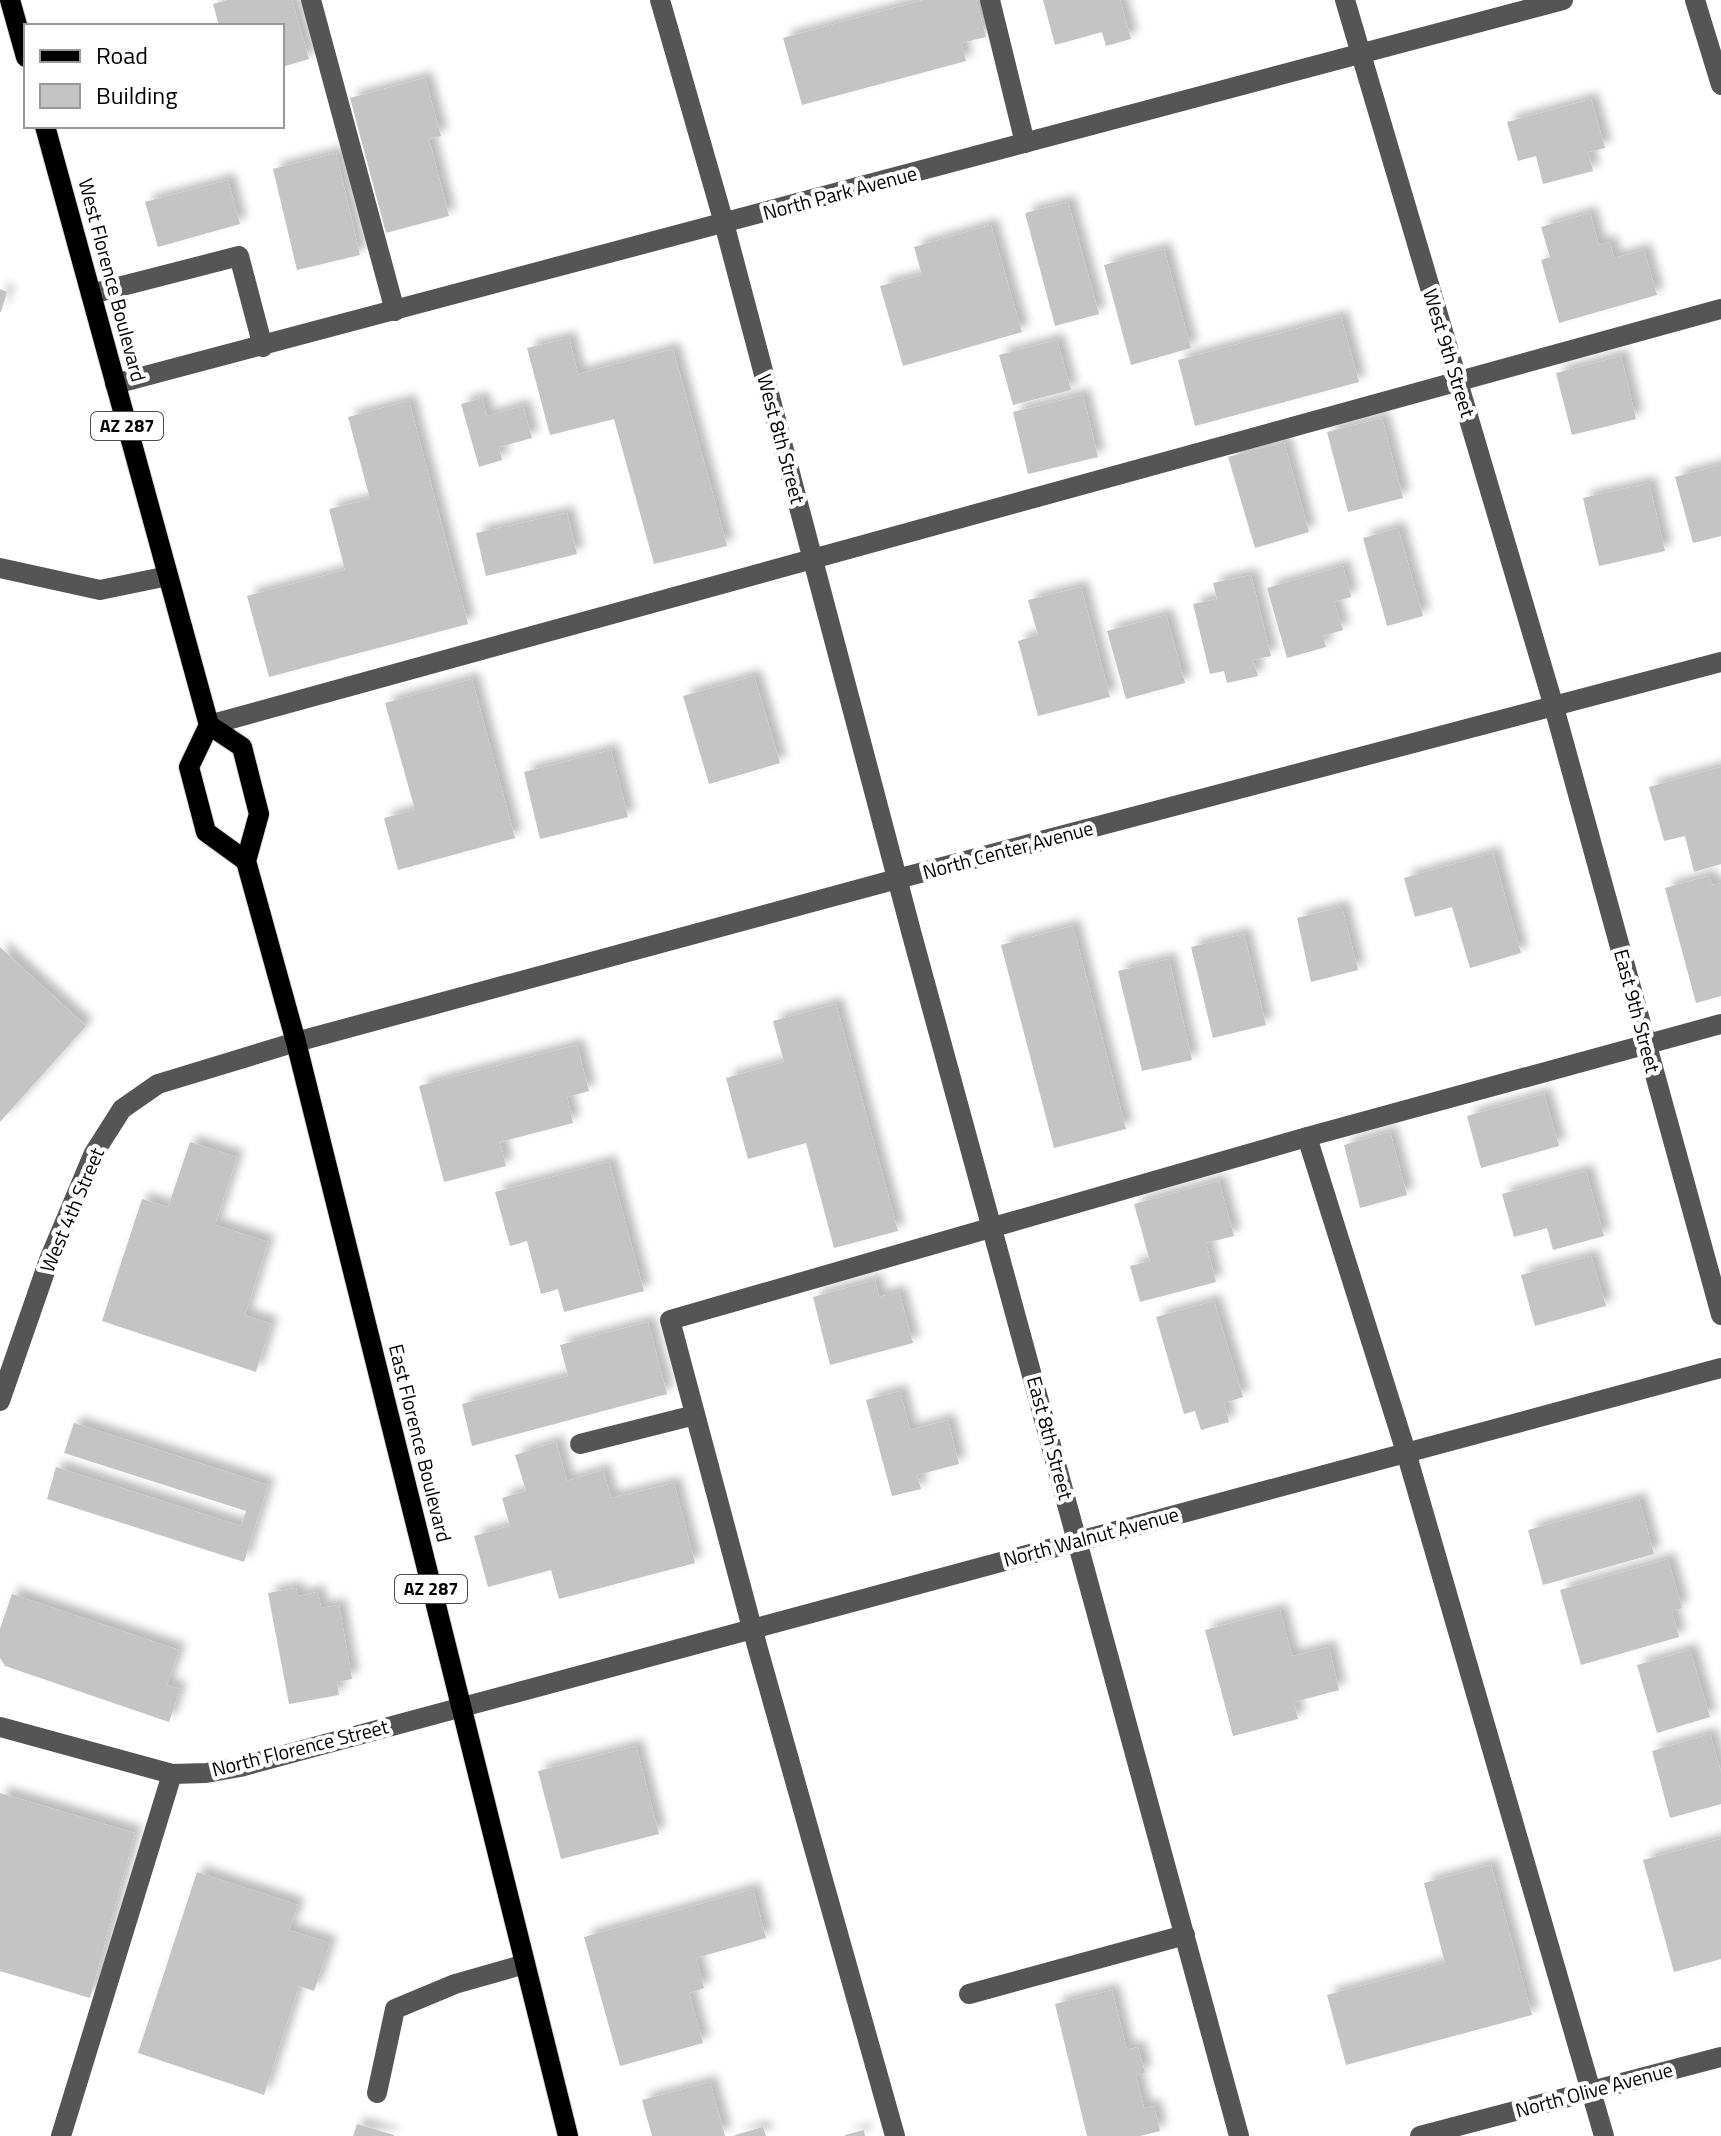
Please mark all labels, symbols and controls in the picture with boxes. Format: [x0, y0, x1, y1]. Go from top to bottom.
legend [24, 24, 284, 128]
text: Road [96, 37, 148, 73]
text: Building [96, 77, 178, 113]
street label: North Park Avenue [759, 157, 920, 228]
street label: West Florence Boulevard [70, 175, 155, 385]
street label: West 9th Street [1415, 285, 1484, 421]
street label: West 8th Street [749, 371, 814, 507]
road number: AZ 287 [91, 412, 163, 440]
street label: North Center Avenue [919, 812, 1097, 887]
street label: East 9th Street [1606, 946, 1669, 1076]
street label: West 4th Street [31, 1143, 112, 1277]
street label: East Florence Boulevard [381, 1341, 460, 1545]
street label: East 8th Street [1019, 1373, 1082, 1503]
street label: North Walnut Avenue [1000, 1498, 1182, 1575]
road number: AZ 287 [395, 1575, 467, 1603]
street label: North Florence Street [208, 1711, 391, 1784]
street label: North Olive Avenue [1512, 2054, 1676, 2125]

